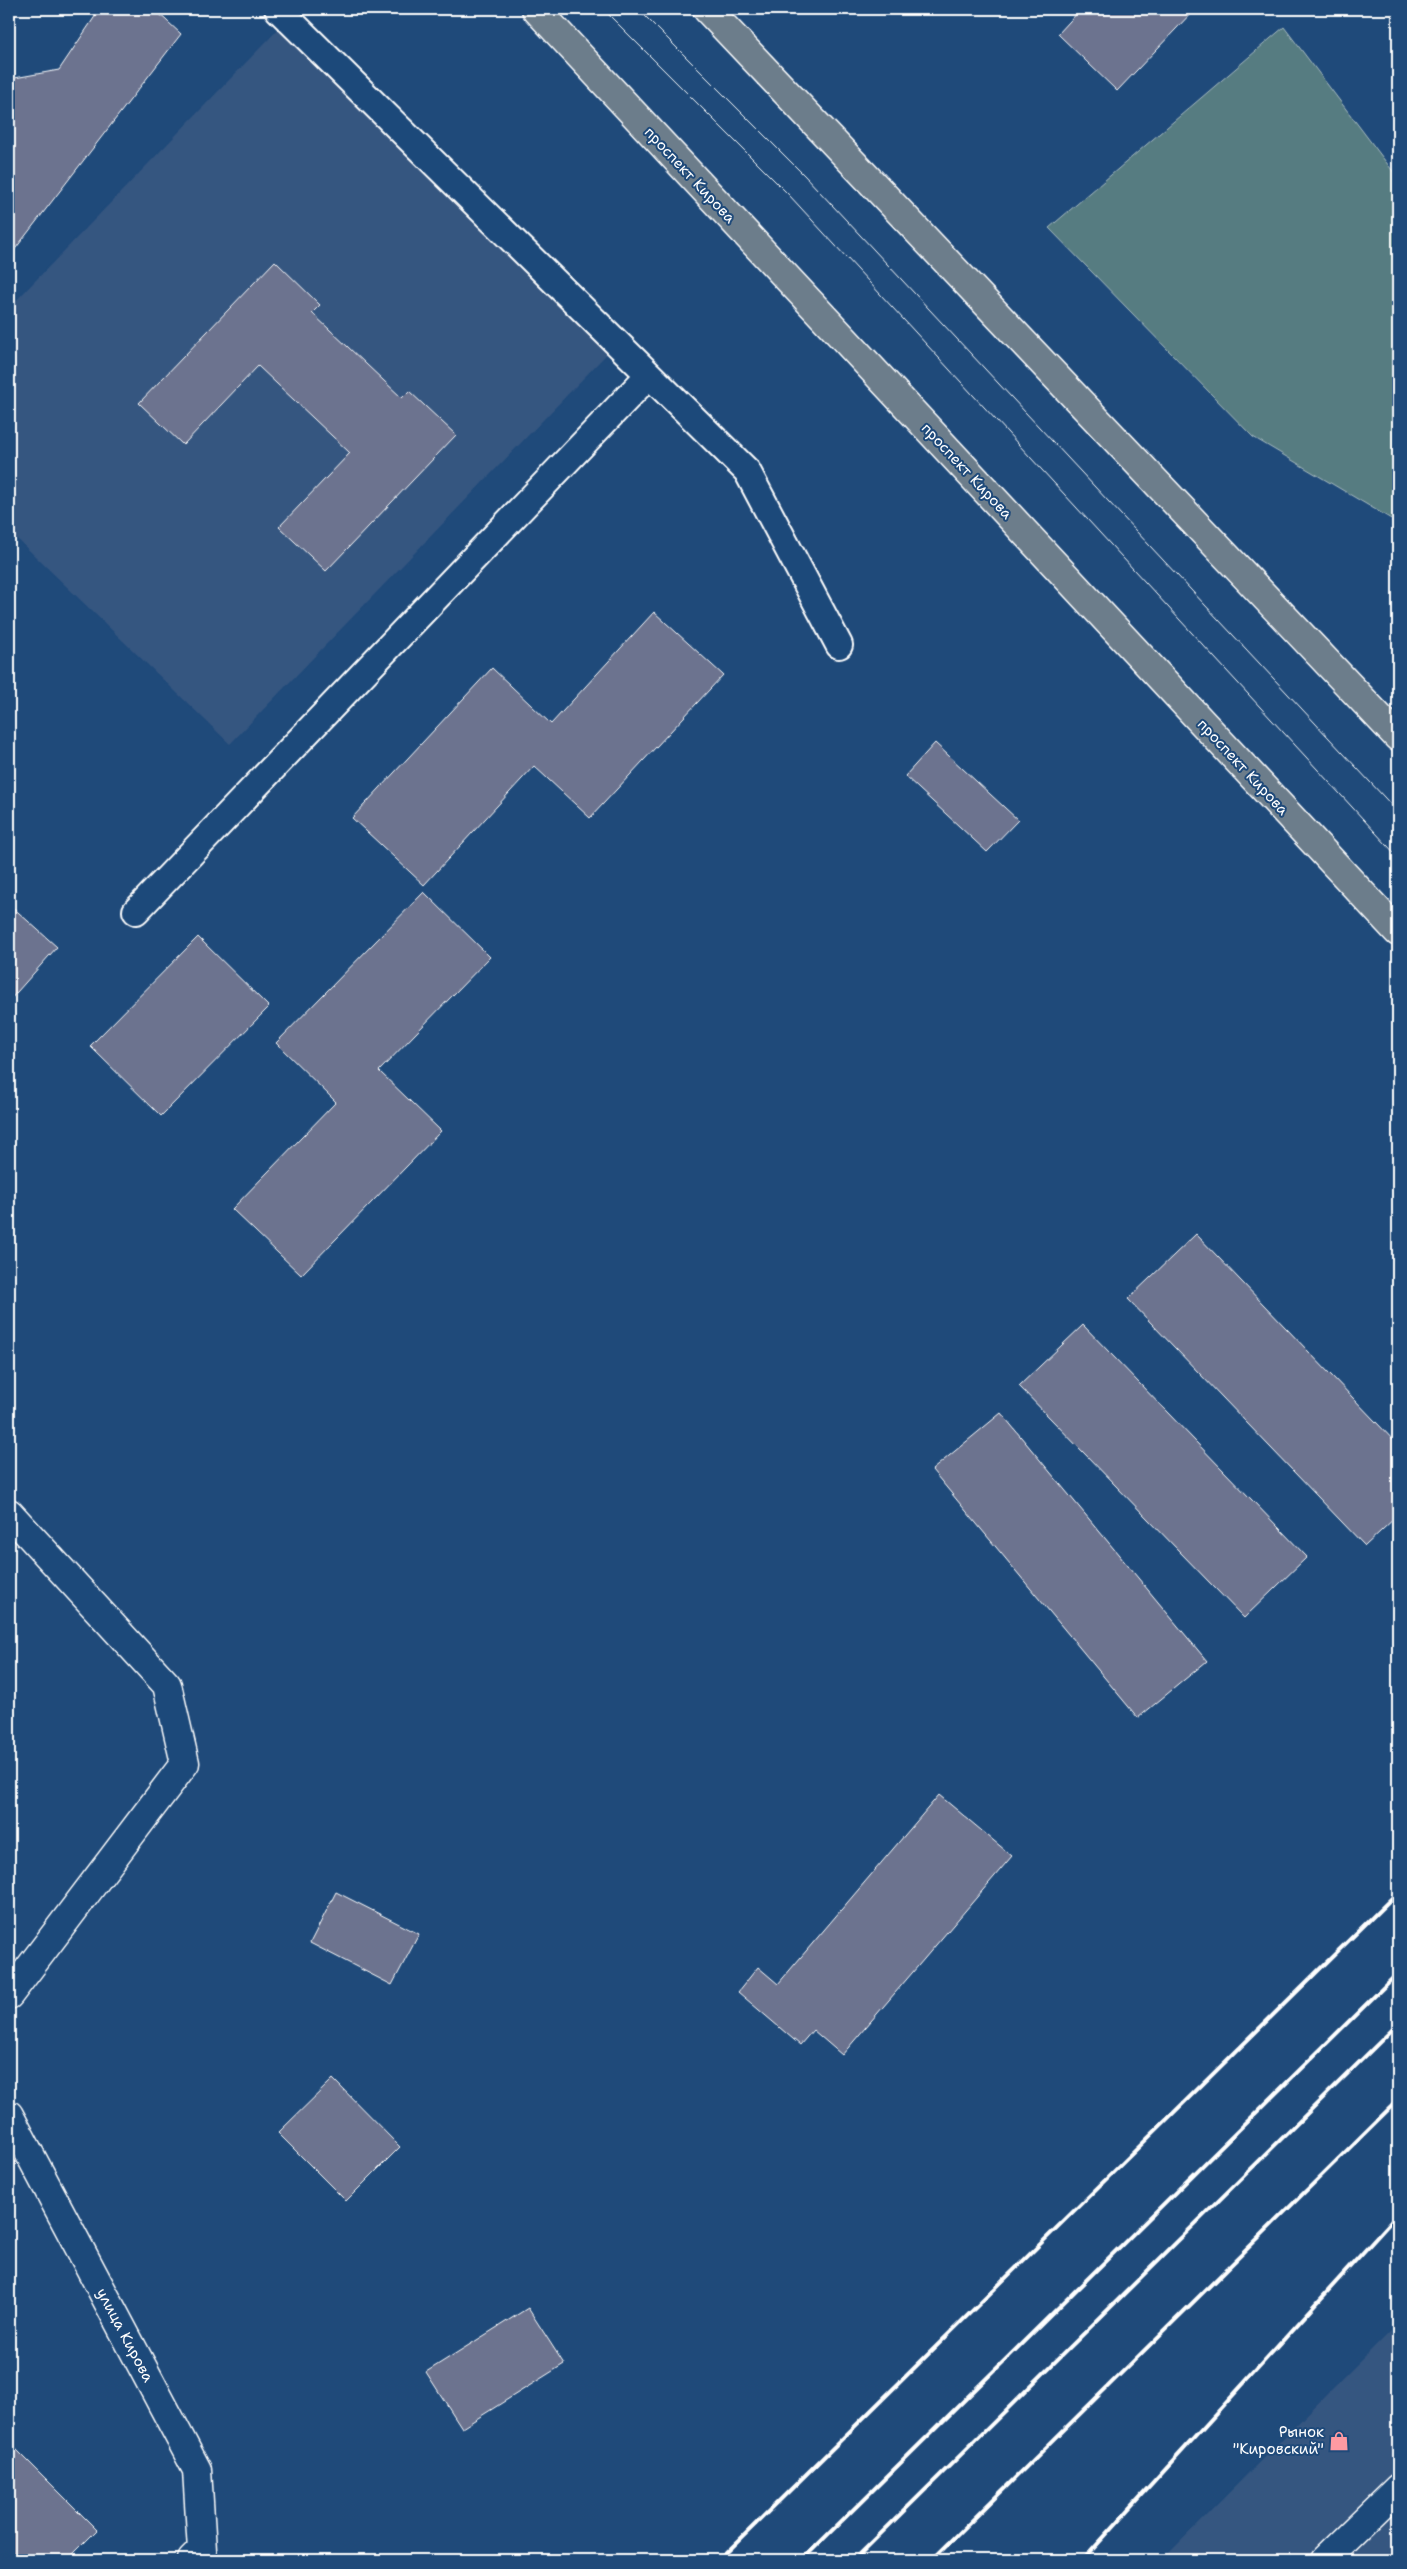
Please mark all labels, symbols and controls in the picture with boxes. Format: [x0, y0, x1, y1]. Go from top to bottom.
street label: проспект Кирова [640, 122, 740, 228]
street label: проспект Кирова [917, 418, 1017, 524]
street label: проспект Кирова [1193, 714, 1293, 820]
street label: улица Кирова [92, 2284, 159, 2386]
place label: Рынок "Кировский" [1233, 2422, 1324, 2459]
shop icon: Рынок "Кировский" [1328, 2430, 1350, 2452]

